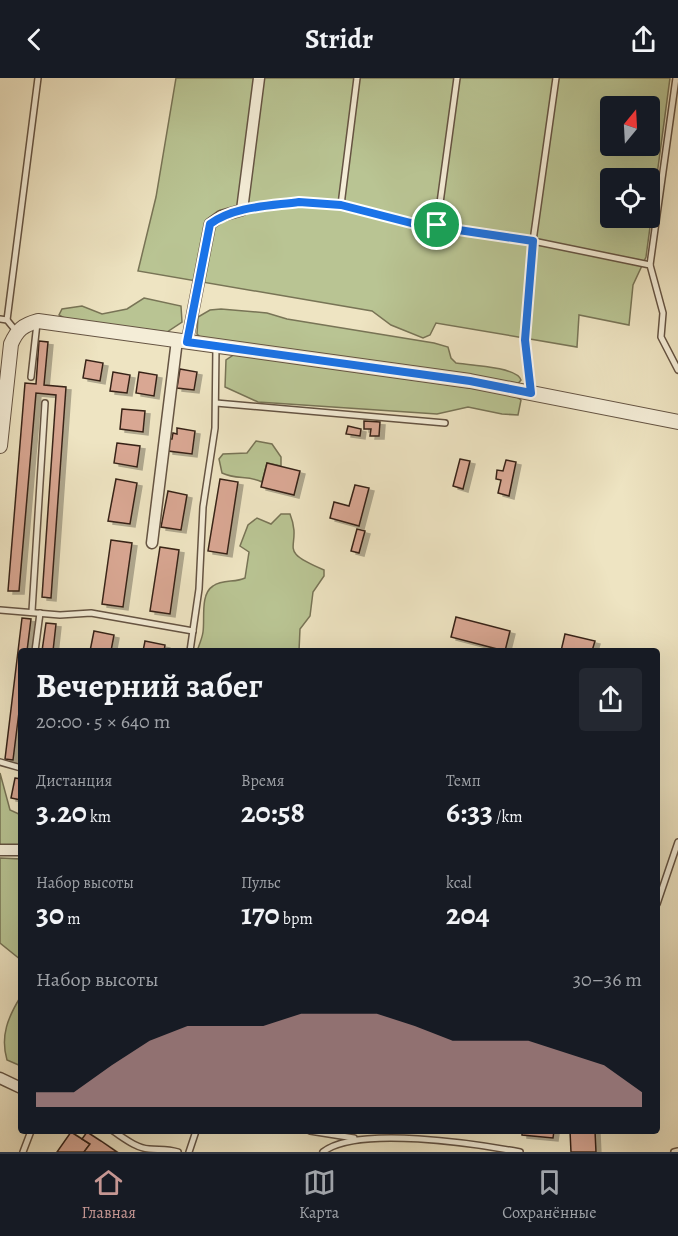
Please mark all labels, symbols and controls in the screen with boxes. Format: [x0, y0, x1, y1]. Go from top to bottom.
text: Stridr [305, 21, 373, 57]
icon: back [18, 23, 51, 56]
icon: share [627, 23, 660, 56]
north arrow [600, 96, 660, 156]
map controls [600, 96, 660, 228]
button: locate [600, 168, 660, 228]
pin [411, 199, 462, 250]
icon: arrive [420, 208, 453, 241]
text: Вечерний забег [36, 663, 263, 708]
button: share [579, 668, 642, 731]
text: 20:00 · 5 × 640 m [36, 708, 170, 735]
text: Дистанция [36, 770, 112, 792]
text: Время [241, 770, 285, 792]
text: Темп [446, 770, 481, 792]
text: 3.20 [36, 792, 87, 832]
text: 20:58 [241, 792, 305, 832]
text: 6:33 [446, 792, 493, 832]
text: km [87, 806, 111, 828]
text: /km [493, 806, 523, 828]
text: Набор высоты [36, 872, 134, 894]
text: Пульс [241, 872, 281, 894]
text: kcal [446, 872, 472, 894]
text: 30 [36, 894, 64, 934]
text: 170 [241, 894, 280, 934]
text: 204 [446, 894, 490, 934]
text: m [64, 908, 80, 930]
text: bpm [280, 908, 313, 930]
text: Набор высоты [36, 966, 159, 993]
text: 30–36 m [573, 966, 642, 993]
tab: Главная [81, 1166, 136, 1224]
tab: Карта [299, 1166, 339, 1224]
tab: Сохранённые [502, 1166, 597, 1224]

